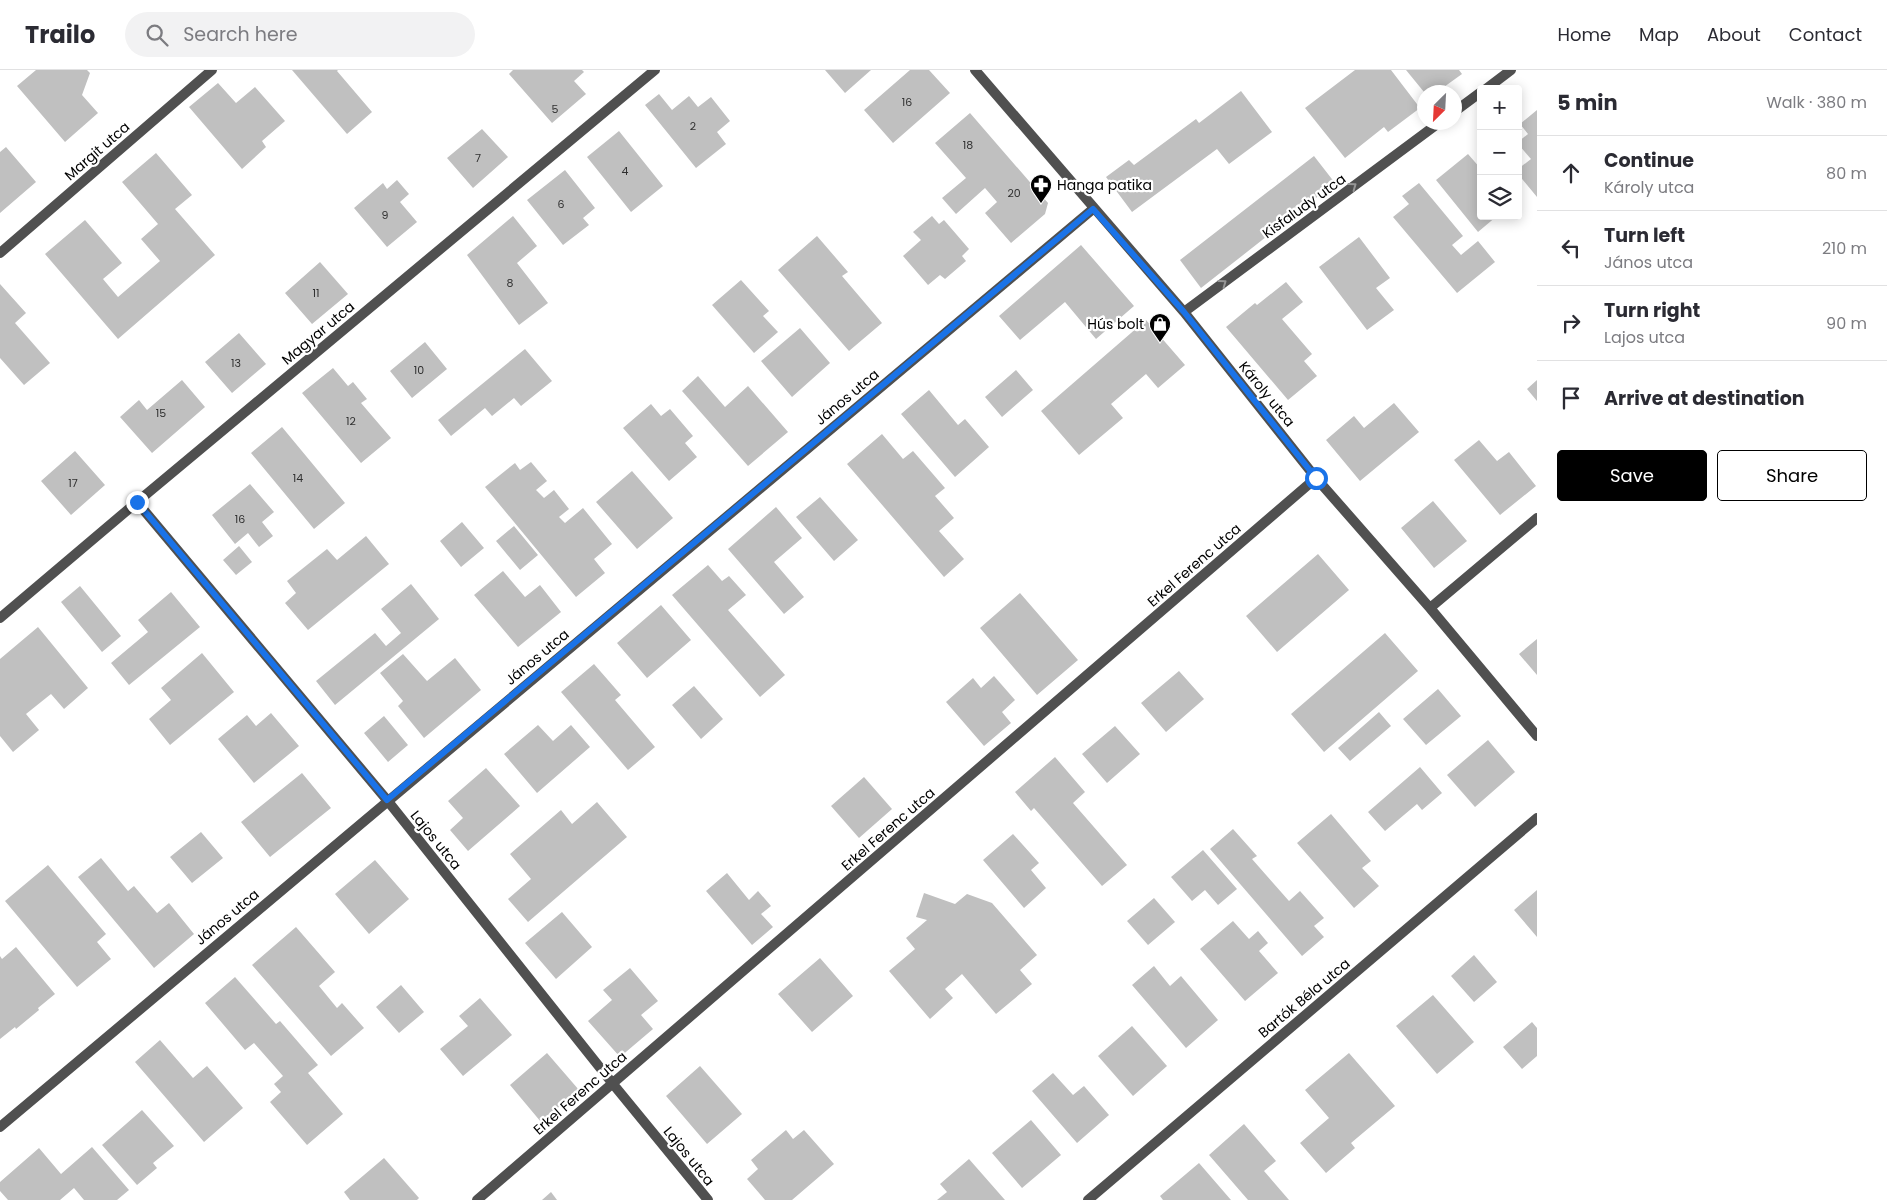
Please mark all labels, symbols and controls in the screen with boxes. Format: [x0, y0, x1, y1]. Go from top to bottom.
search box [125, 12, 475, 57]
text: Trailo [25, 18, 95, 51]
icon: search [143, 21, 171, 49]
text: Search here [183, 21, 298, 48]
text: Home [1557, 22, 1611, 47]
text: Map [1639, 22, 1679, 47]
text: About [1707, 22, 1761, 47]
text: Contact [1789, 22, 1862, 47]
north arrow [1417, 85, 1462, 130]
map controls [1477, 85, 1522, 220]
button: + [1477, 85, 1522, 130]
text: 5 min [1557, 88, 1618, 117]
text: Walk · 380 m [1766, 91, 1867, 114]
house number: 16 [902, 94, 912, 110]
house number: 5 [552, 101, 559, 117]
street label: Margit utca [60, 117, 134, 185]
house number: 2 [690, 118, 696, 134]
button: − [1477, 130, 1522, 175]
house number: 18 [963, 137, 973, 153]
text: Continue [1604, 147, 1694, 174]
house number: 7 [475, 150, 481, 166]
icon: ahead [1557, 159, 1585, 187]
text: 80 m [1826, 162, 1867, 185]
house number: 4 [622, 163, 629, 179]
street label: Kisfaludy utca [1258, 169, 1350, 243]
pharmacy icon: Hanga patika [1029, 173, 1053, 204]
place label: Hanga patika [1057, 175, 1152, 195]
button: layers [1477, 175, 1522, 220]
text: Károly utca [1604, 176, 1694, 199]
one-way arrow [1347, 184, 1356, 192]
house number: 20 [1007, 185, 1021, 201]
house number: 6 [558, 196, 565, 212]
house number: 9 [382, 207, 389, 223]
text: Turn left [1604, 222, 1685, 249]
icon: left [1557, 234, 1585, 262]
text: 210 m [1822, 237, 1867, 260]
text: János utca [1604, 251, 1693, 274]
house number: 8 [507, 275, 514, 291]
one-way arrow [1217, 280, 1227, 289]
house number: 11 [312, 285, 320, 301]
street label: Magyar utca [277, 297, 359, 369]
text: Turn right [1604, 297, 1700, 324]
icon: right [1557, 309, 1585, 337]
shop icon: Hús bolt [1148, 312, 1172, 343]
text: 90 m [1826, 312, 1867, 335]
place label: Hús bolt [1087, 314, 1144, 334]
text: Lajos utca [1604, 326, 1685, 349]
house number: 13 [231, 355, 241, 371]
street label: Károly utca [1234, 357, 1300, 431]
house number: 10 [414, 362, 424, 378]
street label: János utca [811, 364, 883, 430]
icon: arrive [1557, 384, 1585, 412]
text: Arrive at destination [1604, 385, 1805, 412]
house number: 15 [156, 405, 166, 421]
house number: 12 [346, 413, 356, 429]
button: Save [1557, 450, 1707, 501]
button: Share [1717, 450, 1867, 501]
route start [1305, 467, 1328, 490]
house number: 14 [293, 470, 303, 486]
house number: 17 [68, 475, 78, 491]
route end [126, 491, 149, 514]
house number: 16 [235, 511, 245, 527]
street label: Erkel Ferenc utca [1143, 519, 1245, 611]
street label: János utca [501, 624, 573, 690]
street label: Erkel Ferenc utca [837, 783, 939, 875]
street label: Lajos utca [406, 806, 466, 874]
street label: János utca [191, 884, 263, 950]
street label: Bartók Béla utca [1254, 954, 1354, 1042]
street label: Erkel Ferenc utca [529, 1047, 631, 1139]
street label: Lajos utca [659, 1122, 719, 1190]

